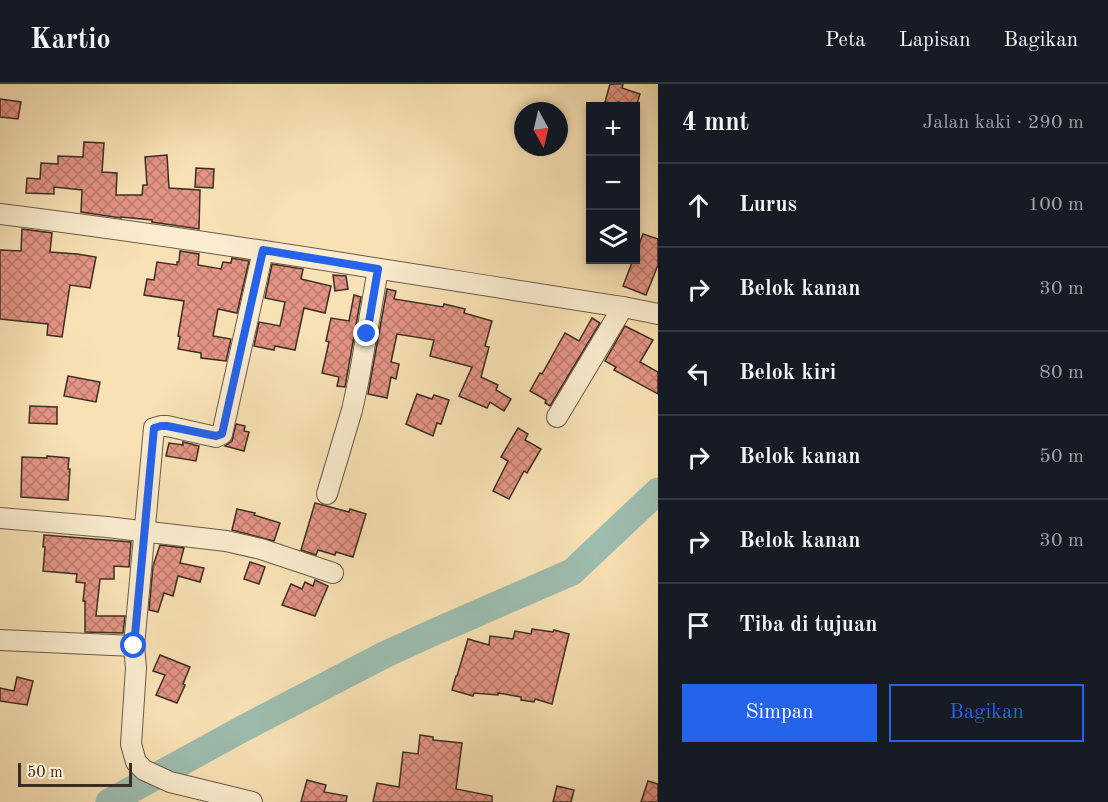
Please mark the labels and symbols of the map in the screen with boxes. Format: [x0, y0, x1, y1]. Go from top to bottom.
north arrow [514, 102, 568, 156]
route end [353, 320, 379, 346]
route start [120, 632, 146, 658]
scale bar [18, 760, 132, 788]

